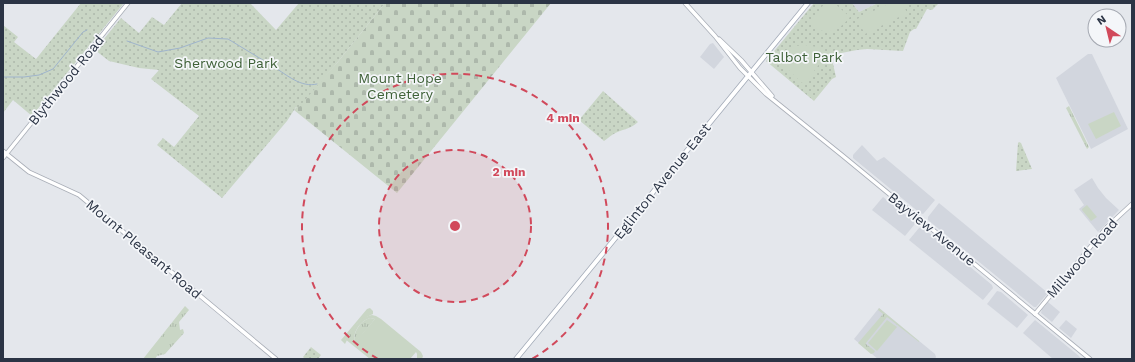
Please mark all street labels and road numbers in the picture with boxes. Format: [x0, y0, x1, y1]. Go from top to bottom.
street label: Blythwood Road [25, 32, 107, 128]
street label: Eglinton Avenue East [610, 120, 714, 242]
street label: Bayview Avenue [885, 189, 979, 269]
street label: Mount Pleasant Road [83, 196, 205, 302]
street label: Millwood Road [1043, 215, 1121, 301]

